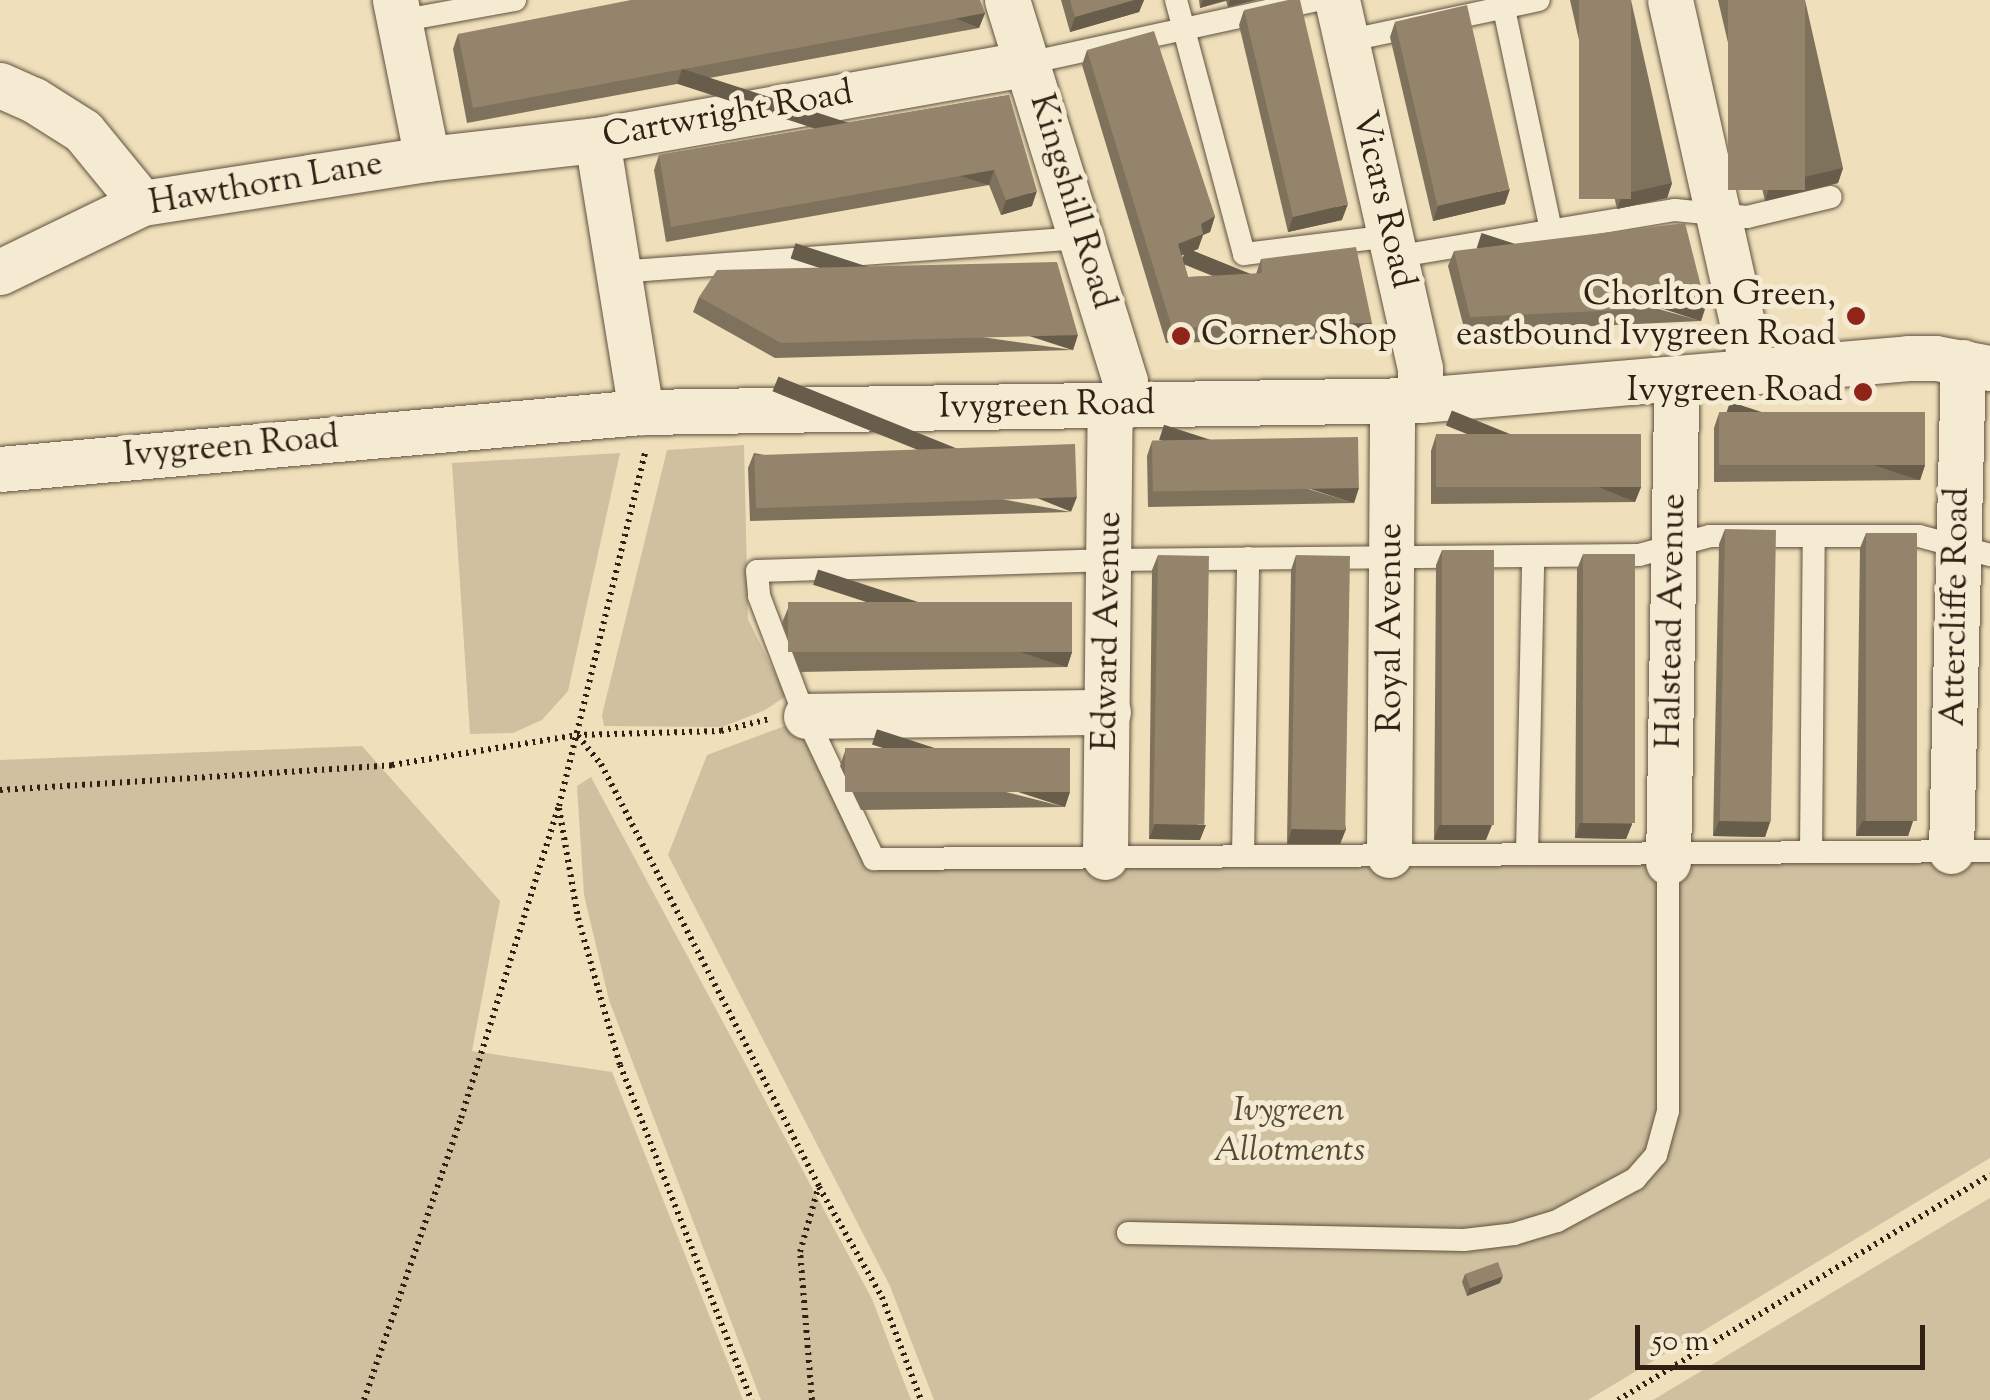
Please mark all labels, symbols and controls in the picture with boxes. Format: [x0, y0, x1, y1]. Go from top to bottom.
street label: Cartwright Road [600, 73, 856, 159]
street label: Kingshill Road [1018, 89, 1124, 315]
street label: Vicars Road [1341, 107, 1423, 293]
street label: Hawthorn Lane [146, 144, 386, 226]
place label: Chorlton Green, eastbound Ivygreen Road [1456, 275, 1836, 357]
marker: Chorlton Green, eastbound Ivygreen Road [1845, 305, 1867, 327]
place label: Corner Shop [1201, 315, 1397, 357]
marker: Corner Shop [1170, 325, 1192, 347]
place label: Ivygreen Road [1627, 371, 1843, 413]
marker: Ivygreen Road [1852, 381, 1874, 403]
street label: Ivygreen Road [939, 384, 1155, 430]
street label: Ivygreen Road [121, 418, 341, 478]
street label: Attercliffe Road [1934, 487, 1980, 727]
street label: Halstead Avenue [1650, 493, 1696, 749]
street label: Edward Avenue [1086, 511, 1132, 751]
street label: Royal Avenue [1371, 523, 1413, 733]
park label: Ivygreen Allotments [1213, 1091, 1365, 1173]
scale bar [1640, 1305, 1930, 1367]
text: 50 m [1652, 1321, 1709, 1364]

